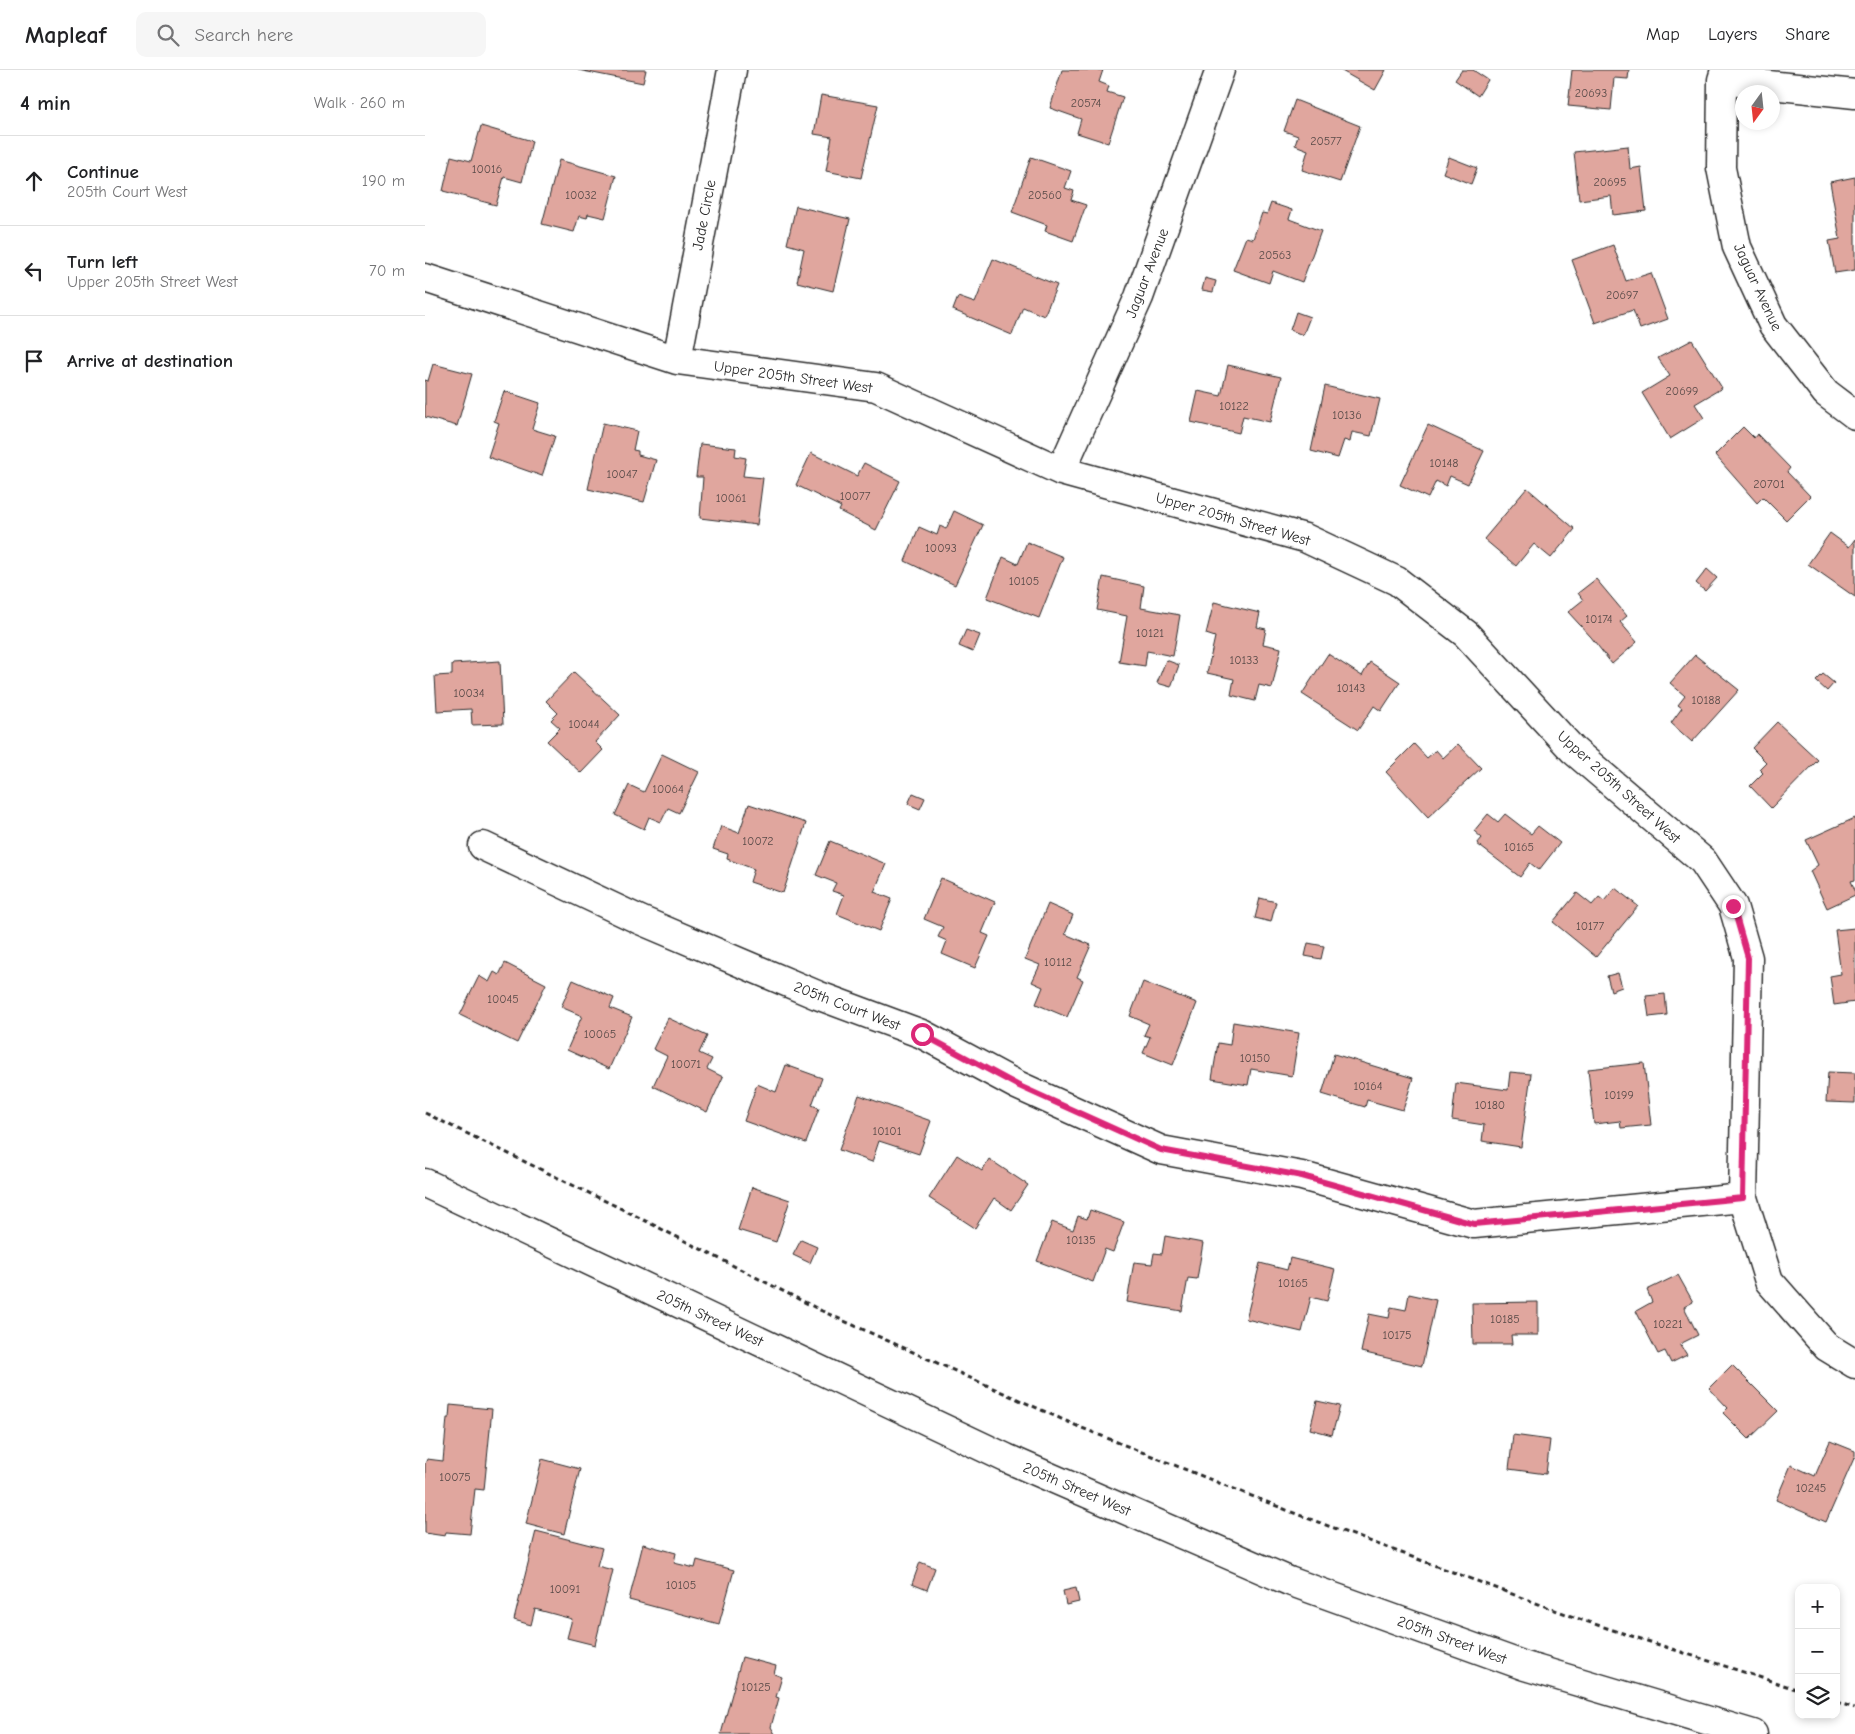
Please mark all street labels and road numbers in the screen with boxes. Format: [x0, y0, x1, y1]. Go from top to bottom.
street label: Jade Circle [688, 178, 720, 252]
street label: Jaguar Avenue [1122, 225, 1173, 320]
street label: Jaguar Avenue [1730, 240, 1786, 334]
street label: Upper 205th Street West [713, 357, 874, 397]
street label: Upper 205th Street West [1154, 488, 1313, 550]
street label: Upper 205th Street West [1554, 727, 1685, 848]
street label: 205th Court West [791, 977, 903, 1035]
street label: 205th Street West [654, 1286, 767, 1351]
street label: 205th Street West [1021, 1458, 1134, 1520]
street label: 205th Street West [1395, 1612, 1510, 1668]

